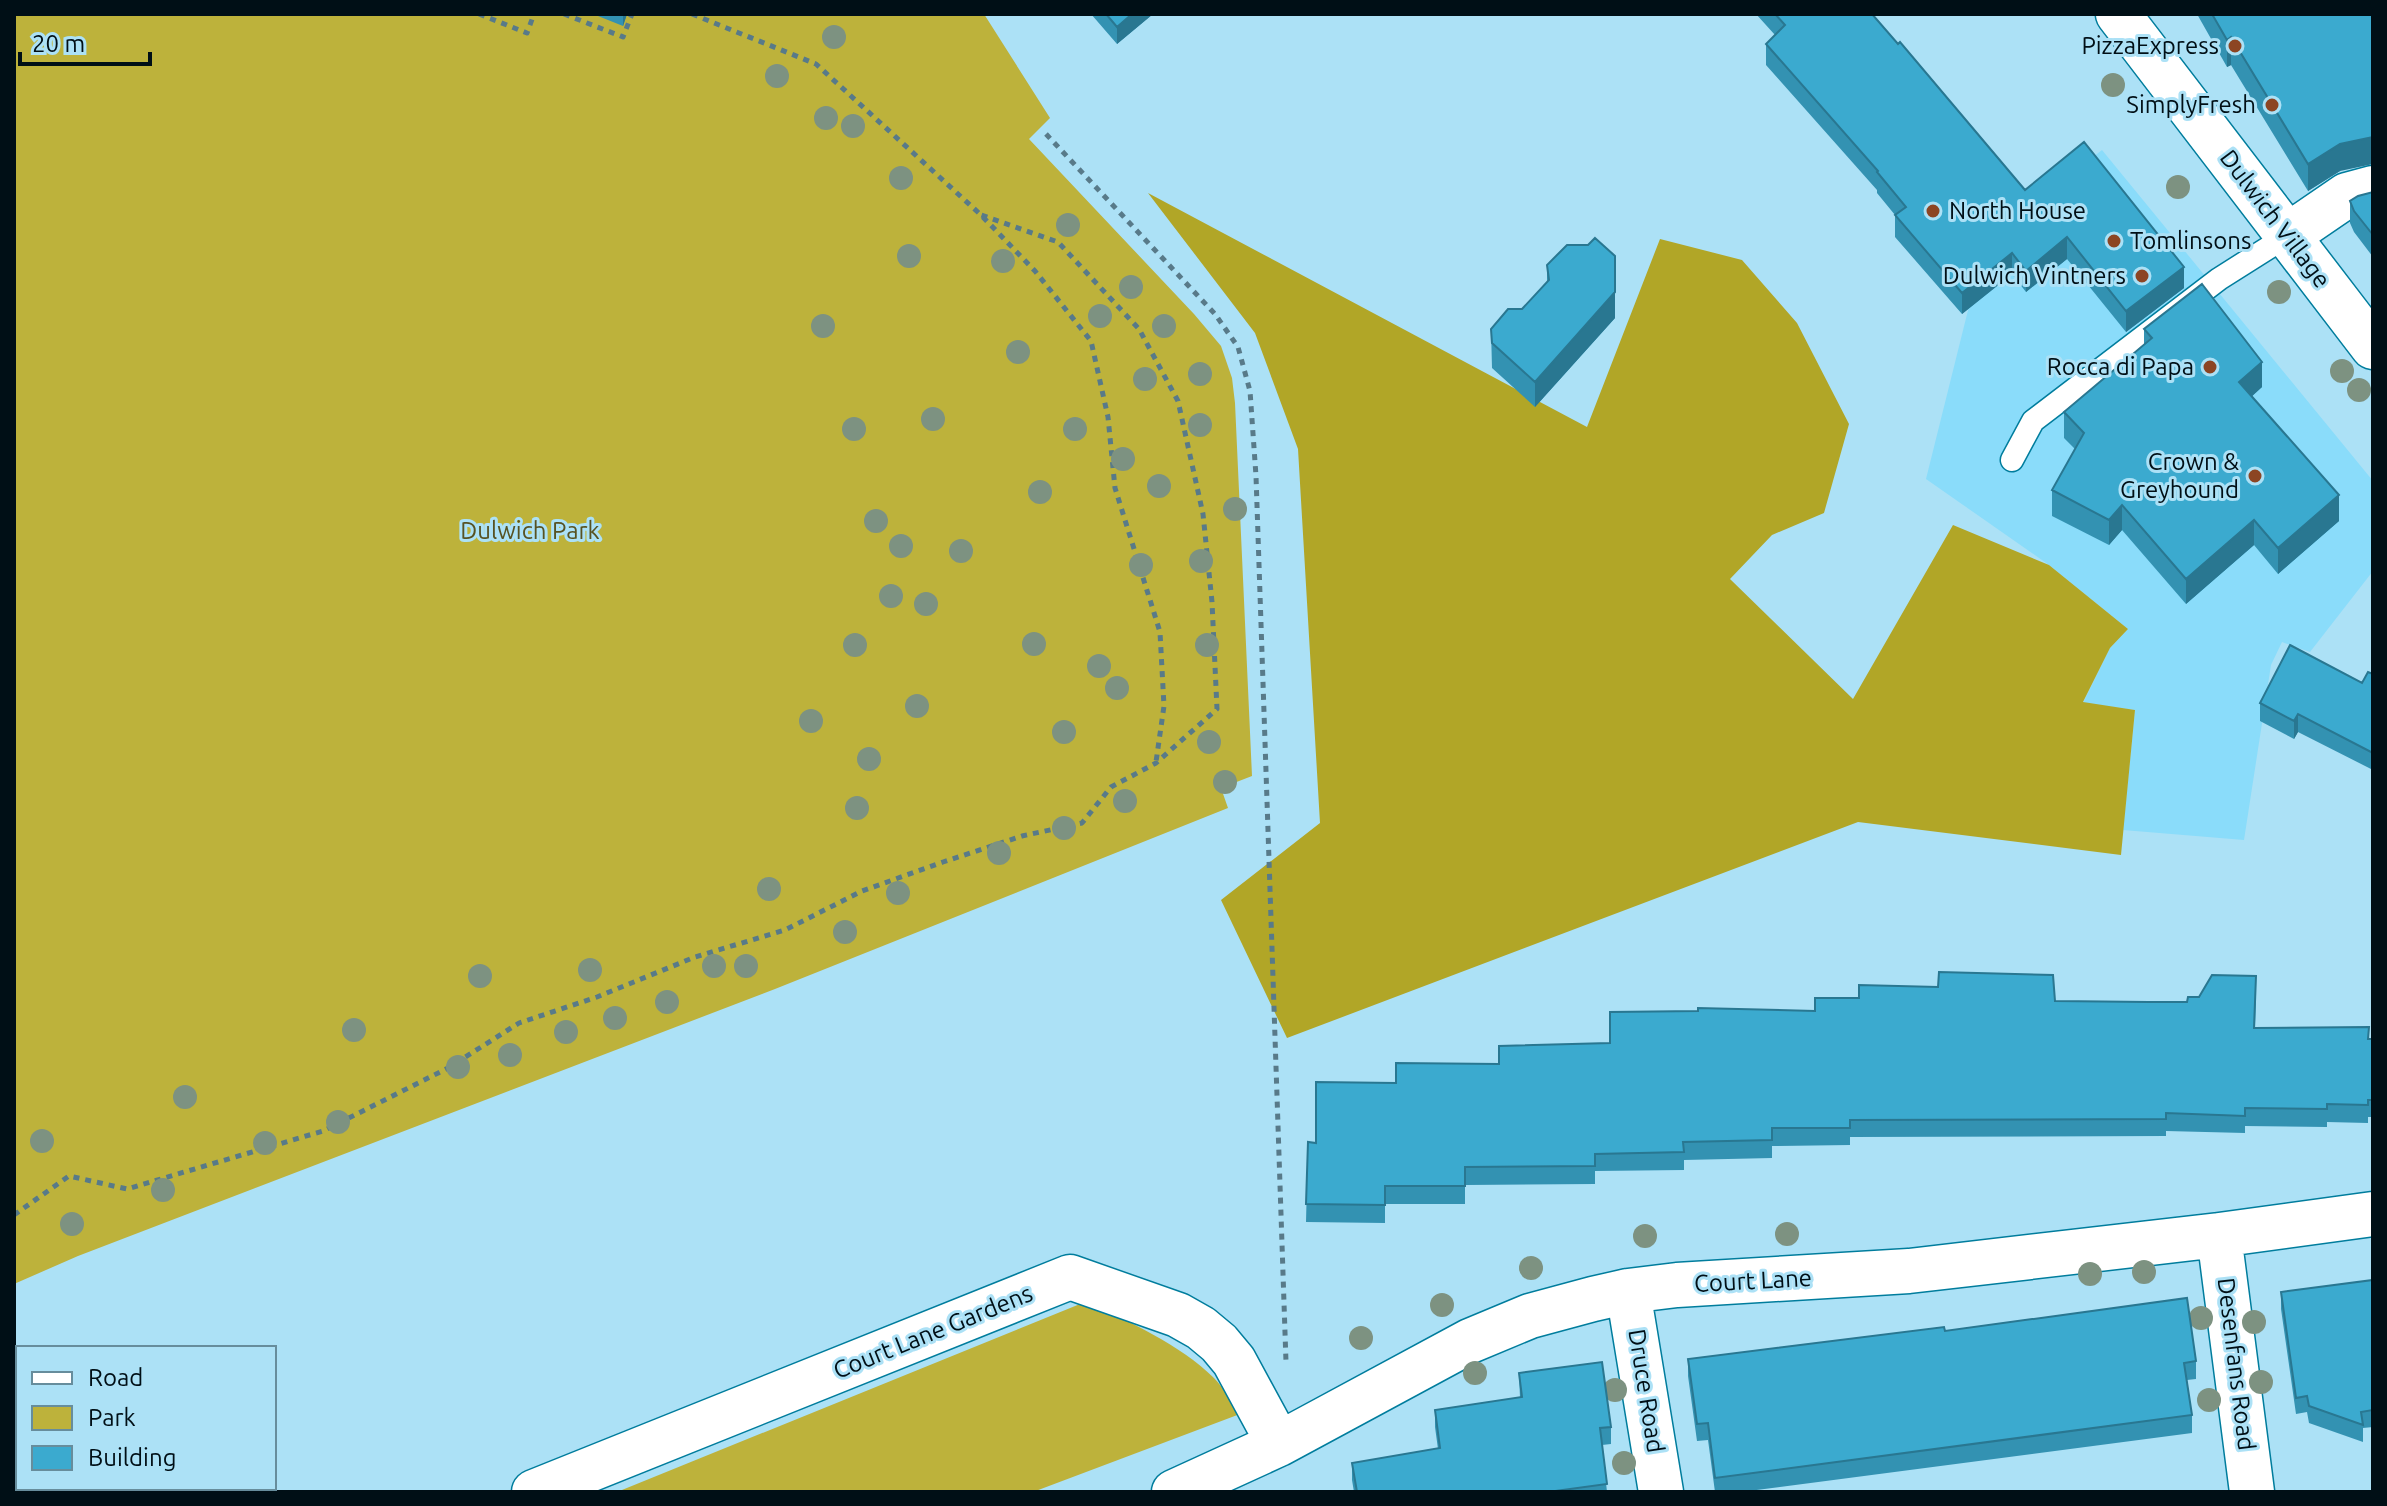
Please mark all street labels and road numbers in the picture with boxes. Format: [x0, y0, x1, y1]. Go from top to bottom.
street label: Dulwich Village [2215, 144, 2336, 293]
street label: Court Lane [1693, 1264, 1813, 1297]
street label: Desenfans Road [2212, 1276, 2260, 1452]
street label: Court Lane Gardens [829, 1279, 1036, 1384]
street label: Druce Road [1623, 1327, 1670, 1455]

